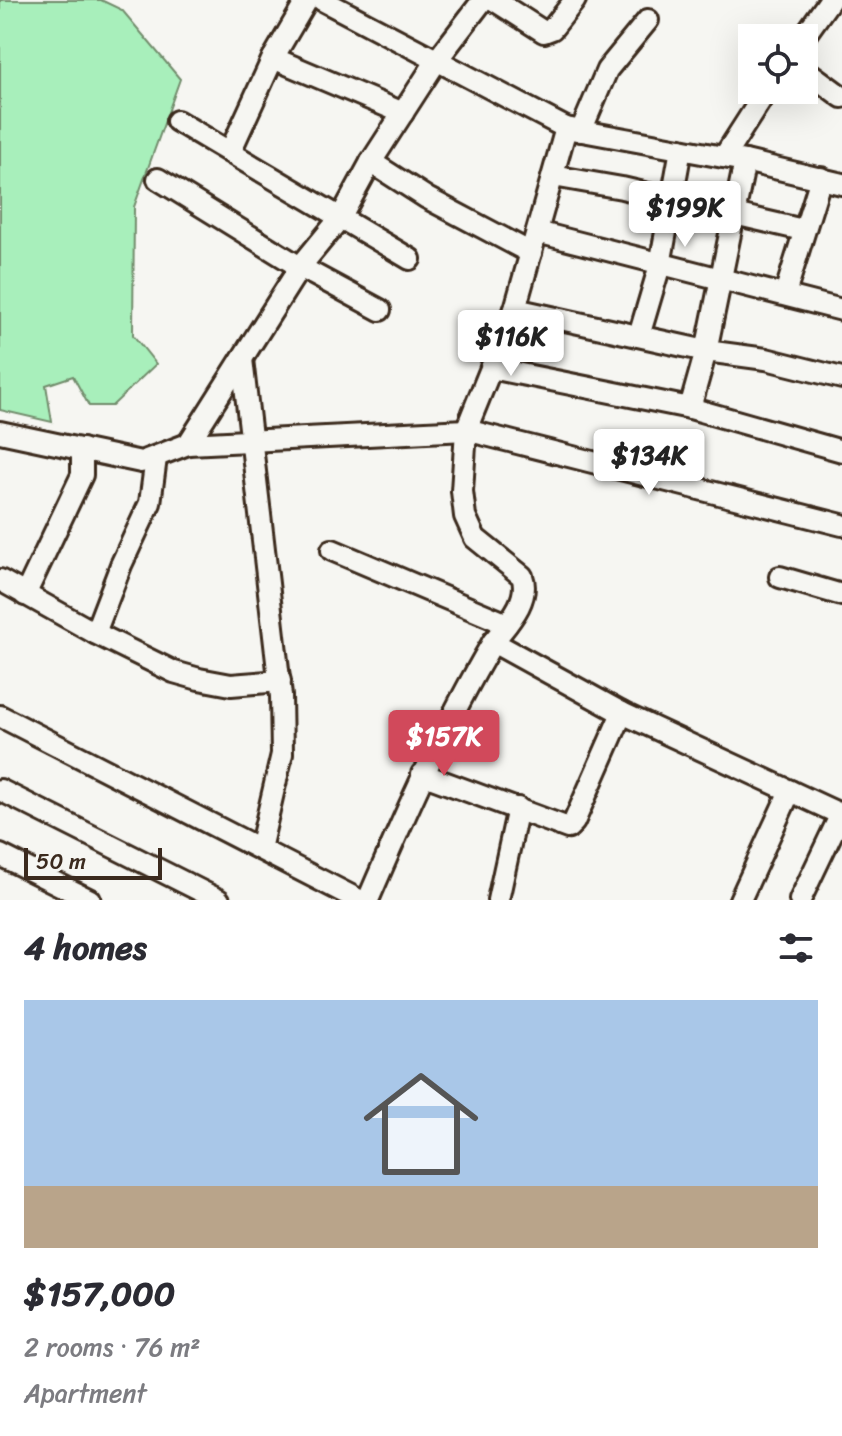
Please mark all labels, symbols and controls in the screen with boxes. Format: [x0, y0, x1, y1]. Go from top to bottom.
map controls [738, 24, 818, 104]
button: locate [738, 24, 818, 104]
pin: $199K [629, 181, 741, 249]
text: $199K [647, 184, 723, 230]
pin: $116K [455, 310, 567, 378]
text: $116K [476, 313, 546, 359]
pin: $134K [593, 429, 705, 497]
text: $134K [612, 432, 686, 478]
pin: $157K [388, 710, 500, 778]
text: $157K [406, 713, 482, 759]
text: 50 m [36, 842, 86, 881]
scale bar [24, 844, 162, 880]
text: 4 homes [24, 918, 147, 978]
icon: filters [774, 926, 818, 970]
icon: home [349, 1052, 493, 1196]
text: $157,000 [24, 1264, 175, 1324]
text: 2 rooms · 76 m² [24, 1324, 201, 1370]
text: Apartment [24, 1370, 147, 1416]

